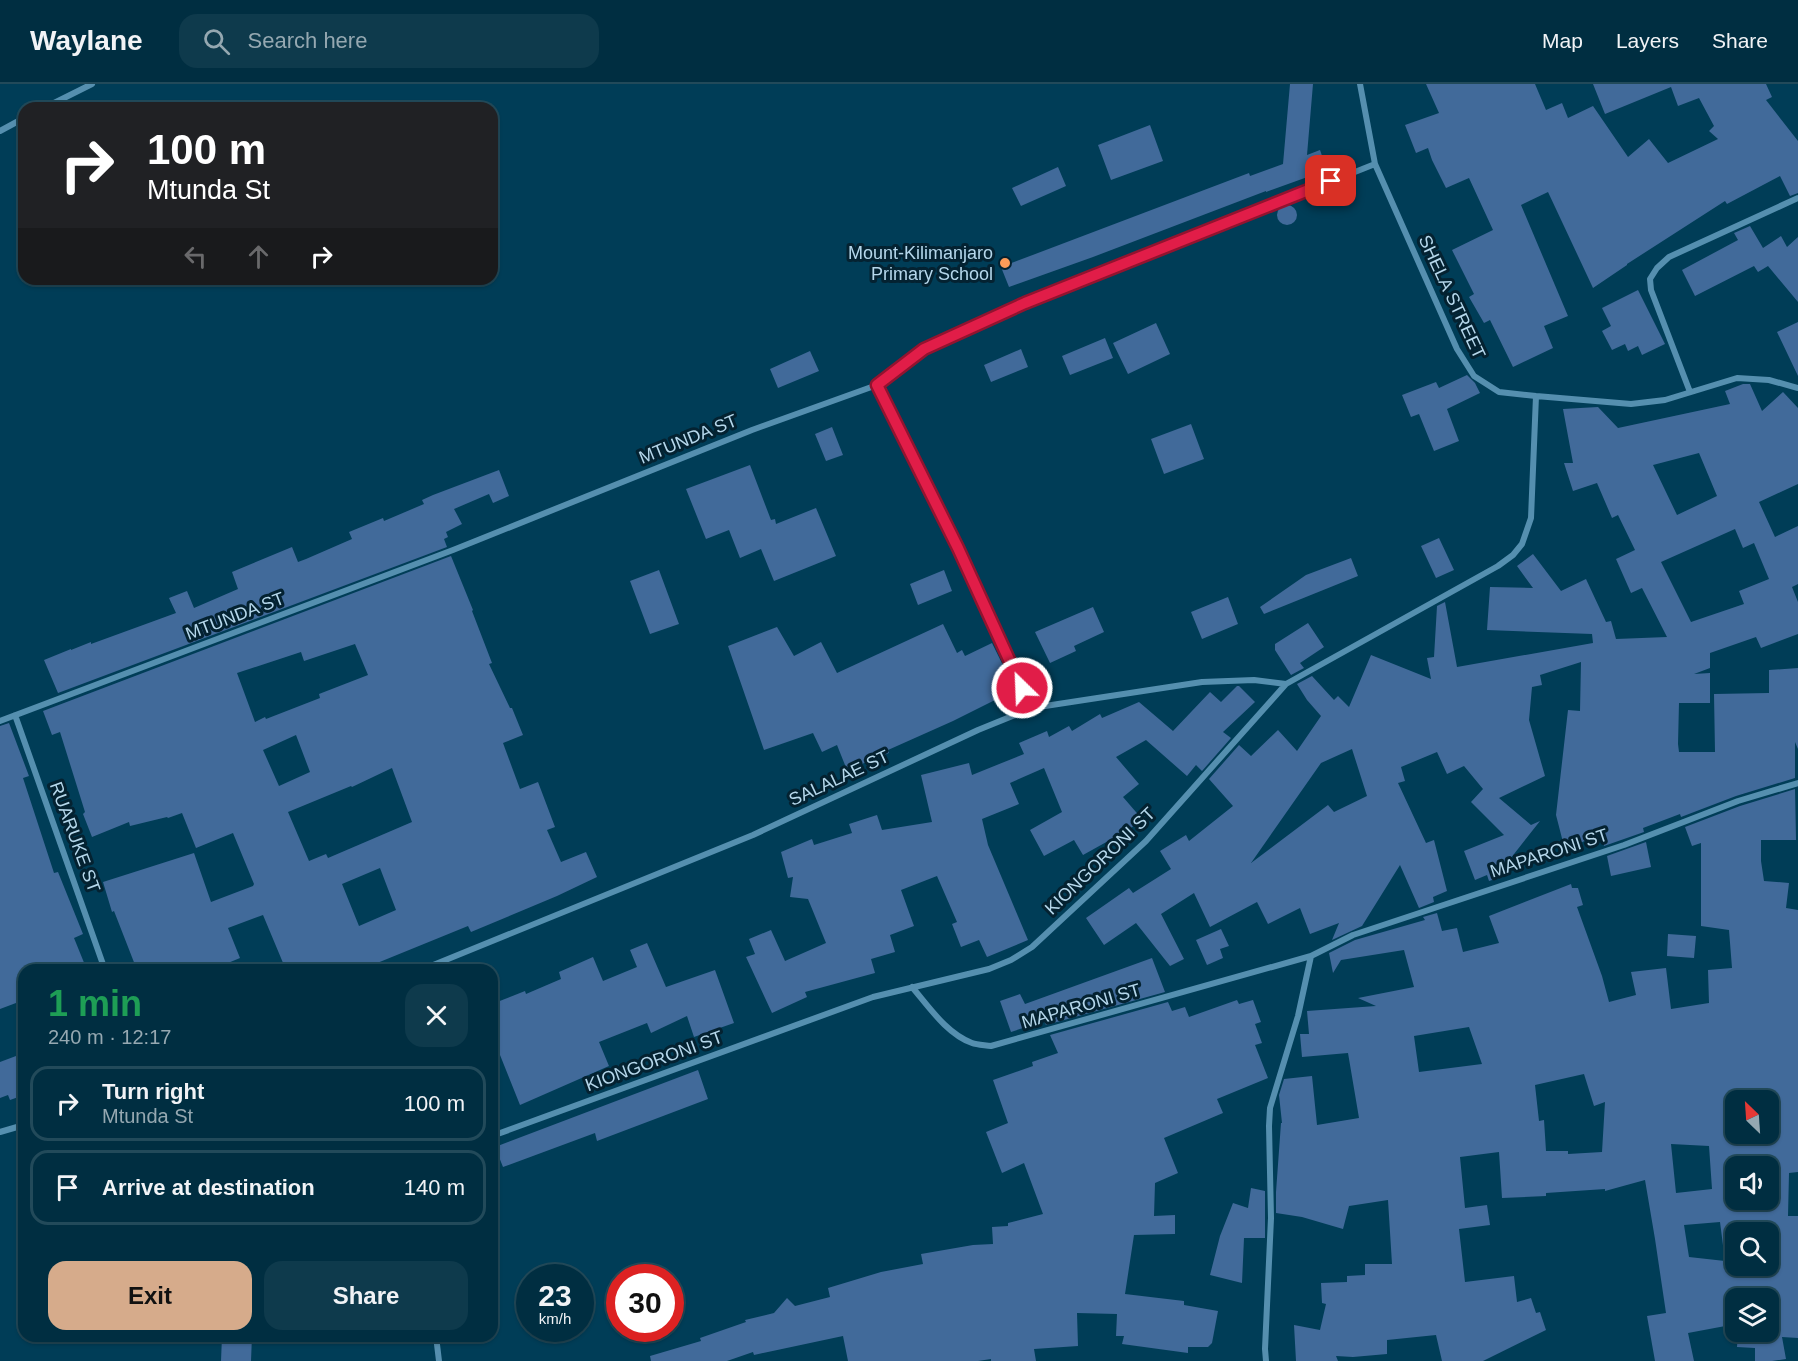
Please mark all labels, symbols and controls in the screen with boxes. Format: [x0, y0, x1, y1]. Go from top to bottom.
search box [179, 14, 599, 68]
text: Waylane [30, 25, 143, 56]
icon: search [200, 25, 233, 58]
text: Search here [248, 28, 367, 53]
text: Map [1542, 29, 1583, 52]
text: Layers [1616, 29, 1679, 52]
text: Share [1712, 29, 1768, 52]
icon: right [48, 126, 126, 204]
text: 100 m [147, 126, 266, 173]
pin [1305, 155, 1356, 206]
icon: arrive [1314, 164, 1347, 197]
text: Mtunda St [147, 175, 270, 205]
street label: SHELA STREET [1415, 232, 1489, 362]
icon: left [179, 240, 212, 273]
icon: ahead [242, 240, 275, 273]
icon: right [305, 240, 338, 273]
place label: Mount-Kilimanjaro Primary School [848, 243, 993, 284]
marker: Mount-Kilimanjaro Primary School [998, 256, 1012, 270]
street label: MTUNDA ST [636, 410, 740, 468]
street label: MTUNDA ST [183, 588, 287, 644]
position arrow [990, 656, 1054, 720]
street label: SALALAE ST [786, 746, 892, 810]
street label: RUARUKE ST [46, 779, 104, 895]
street label: KIONGORONI ST [1041, 803, 1159, 919]
street label: MAPARONI ST [1488, 825, 1610, 881]
street label: MAPARONI ST [1019, 979, 1143, 1033]
text: 1 min [48, 983, 142, 1024]
button: close [405, 984, 468, 1047]
text: 240 m · 12:17 [48, 1026, 171, 1048]
street label: KIONGORONI ST [582, 1027, 726, 1095]
text: Turn right [102, 1079, 204, 1104]
icon: right [51, 1087, 84, 1120]
north arrow [1725, 1090, 1779, 1144]
map controls [1725, 1090, 1779, 1342]
text: 100 m [404, 1091, 465, 1116]
text: Mtunda St [102, 1105, 193, 1127]
button: sound [1725, 1156, 1779, 1210]
icon: arrive [51, 1171, 84, 1204]
text: Arrive at destination [102, 1175, 315, 1200]
text: 140 m [404, 1175, 465, 1200]
button: search [1725, 1222, 1779, 1276]
button: Exit [48, 1261, 252, 1330]
button: Share [264, 1261, 468, 1330]
speed limit sign: 30 [606, 1264, 684, 1342]
text: 23 [538, 1279, 572, 1312]
button: layers [1725, 1288, 1779, 1342]
text: km/h [539, 1310, 571, 1327]

